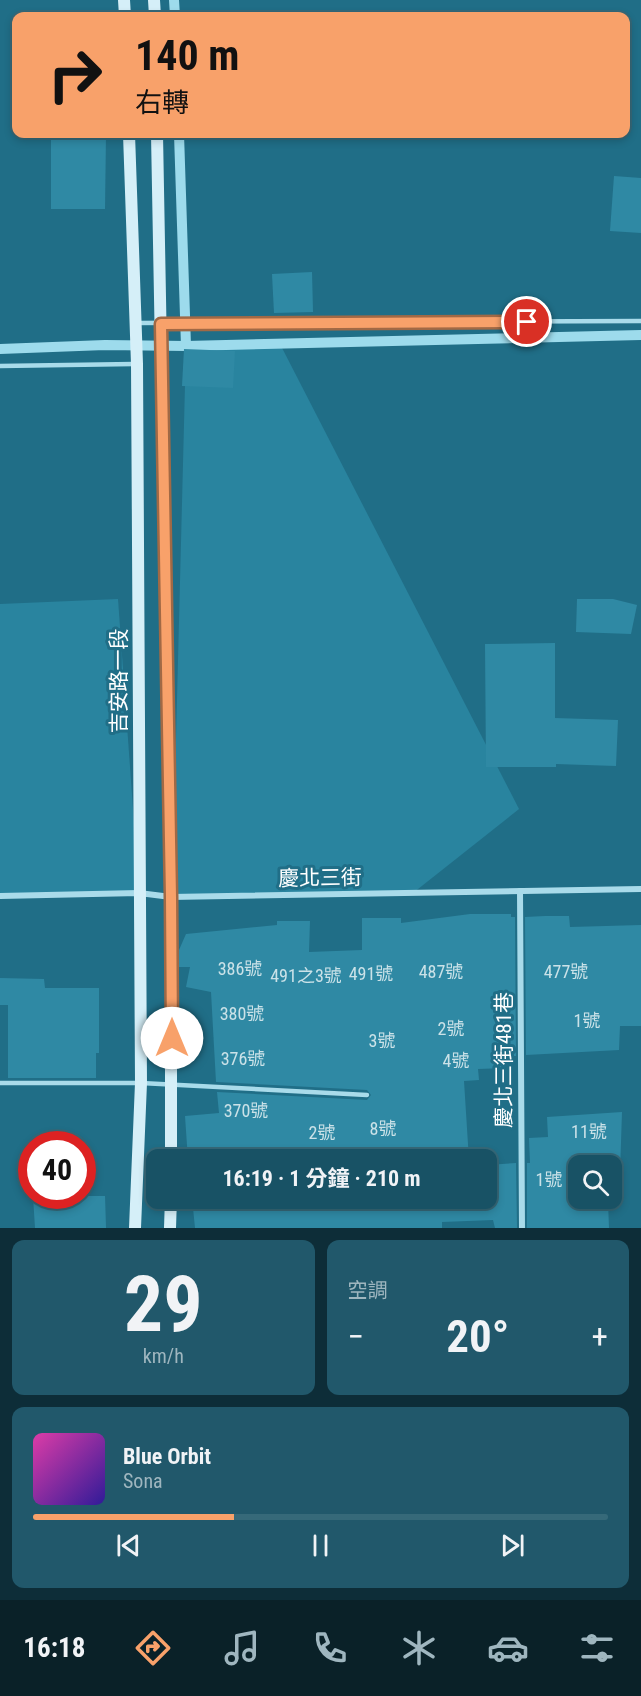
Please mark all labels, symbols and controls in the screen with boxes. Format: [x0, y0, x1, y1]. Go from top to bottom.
text: 140 m [135, 31, 240, 80]
icon: right [36, 36, 114, 114]
text: 右轉 [135, 87, 189, 119]
pin [501, 296, 552, 347]
icon: arrive [510, 305, 543, 338]
street label: 吉安路一段 [107, 629, 131, 734]
street label: 慶北三街 [278, 865, 362, 891]
house number: 386號 [218, 958, 262, 979]
house number: 487號 [419, 961, 463, 982]
house number: 477號 [544, 961, 588, 982]
house number: 491號 [349, 963, 393, 984]
house number: 491之3號 [270, 965, 342, 986]
street label: 慶北三街481巷 [492, 992, 516, 1128]
house number: 380號 [220, 1003, 264, 1024]
position arrow [140, 1006, 204, 1070]
house number: 1號 [574, 1010, 600, 1031]
house number: 2號 [438, 1018, 464, 1039]
house number: 3號 [369, 1030, 395, 1051]
house number: 376號 [221, 1048, 265, 1069]
house number: 4號 [443, 1050, 469, 1071]
house number: 370號 [224, 1100, 268, 1121]
house number: 8號 [370, 1118, 396, 1139]
house number: 11號 [571, 1121, 607, 1142]
house number: 2號 [309, 1122, 335, 1143]
speed limit sign: 40 [18, 1131, 96, 1209]
map controls [568, 1155, 622, 1209]
button: search [568, 1155, 622, 1209]
text: 16:19 · 1 分鐘 · 210 m [222, 1166, 421, 1191]
house number: 1號 [536, 1169, 562, 1190]
text: 29 [124, 1259, 203, 1350]
text: 空調 [348, 1278, 388, 1302]
text: 20° [446, 1310, 509, 1363]
text: − [348, 1317, 364, 1356]
text: + [592, 1317, 608, 1356]
text: km/h [143, 1344, 184, 1368]
text: Blue Orbit [123, 1444, 211, 1469]
text: Sona [123, 1469, 163, 1493]
icon: previous [112, 1529, 145, 1562]
icon: pause [304, 1529, 337, 1562]
icon: next [496, 1529, 529, 1562]
icon: directions [132, 1627, 174, 1669]
icon: music [221, 1627, 263, 1669]
icon: phone [309, 1627, 351, 1669]
icon: climate [398, 1627, 440, 1669]
icon: car [487, 1627, 529, 1669]
icon: filters [576, 1627, 618, 1669]
text: 16:18 [23, 1632, 85, 1664]

